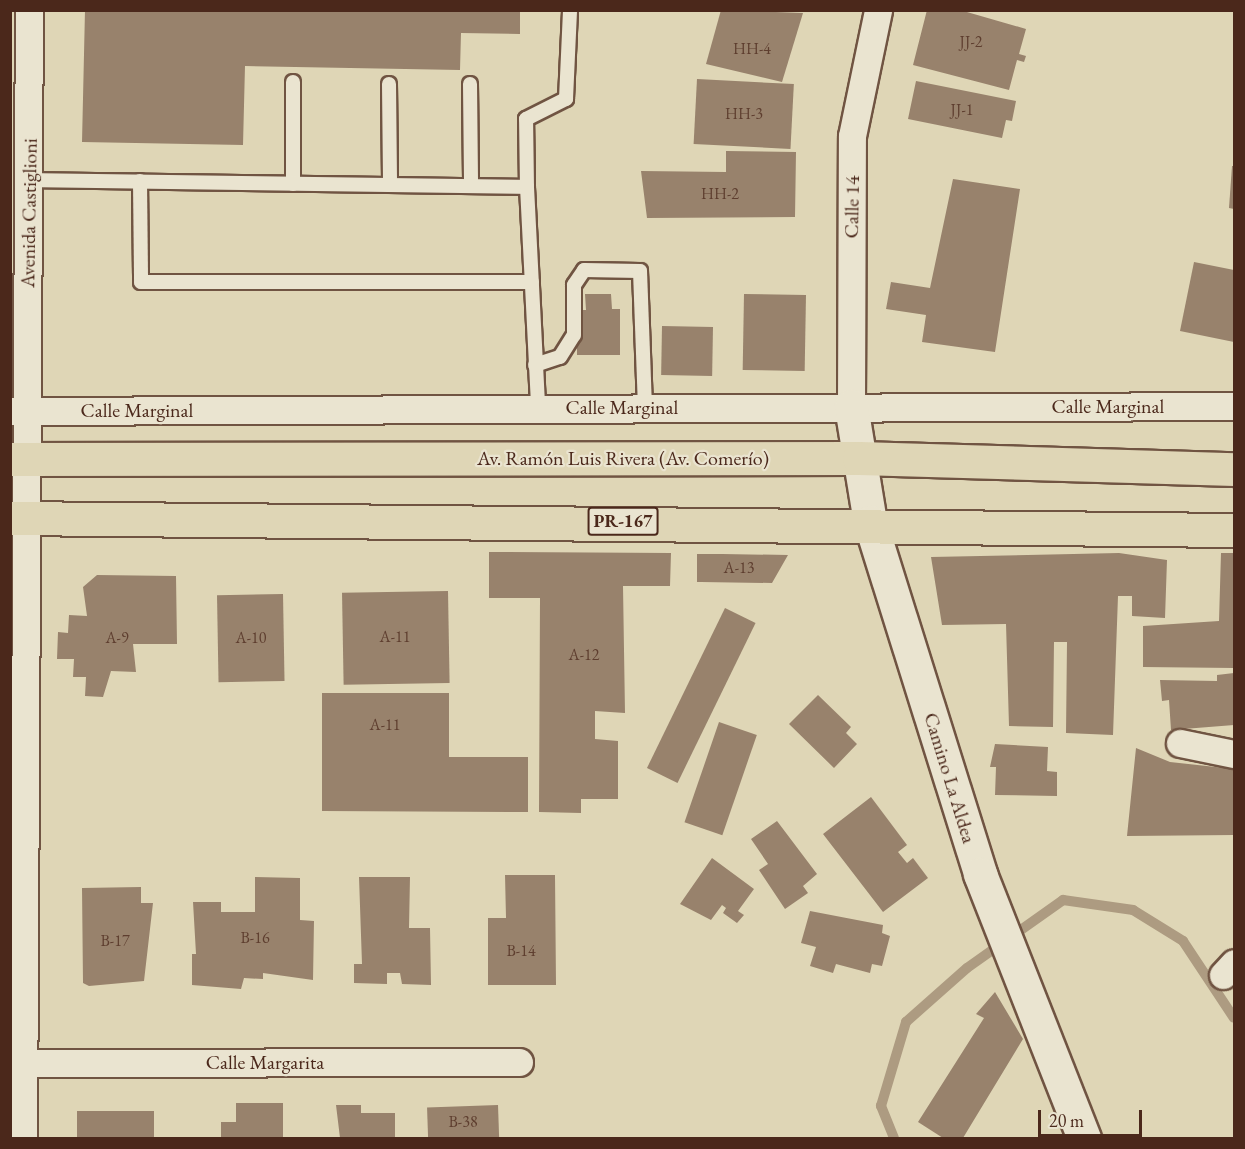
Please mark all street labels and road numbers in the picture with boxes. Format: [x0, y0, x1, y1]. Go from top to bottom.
street label: Avenida Castiglioni [16, 138, 42, 288]
street label: Calle 14 [839, 175, 865, 239]
street label: Calle Marginal [1052, 394, 1164, 418]
street label: Calle Marginal [566, 395, 678, 419]
street label: Calle Marginal [81, 398, 193, 422]
street label: Av. Ramón Luis Rivera (Av. Comerío) [477, 446, 769, 470]
road number: PR-167 [587, 506, 659, 536]
street label: Camino La Aldea [919, 710, 981, 846]
street label: Calle Margarita [206, 1050, 324, 1074]

